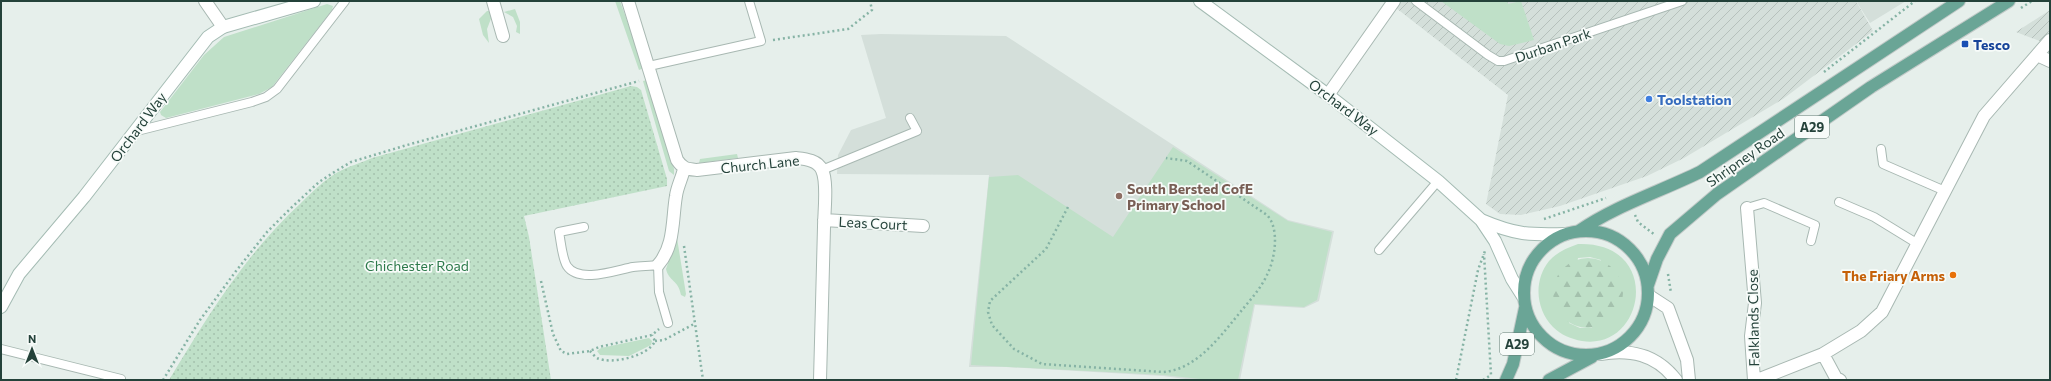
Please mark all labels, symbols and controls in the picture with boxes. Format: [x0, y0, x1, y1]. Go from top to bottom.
street label: Durban Park [1513, 24, 1594, 66]
place label: Tesco [1973, 36, 2010, 53]
marker: Tesco [1960, 39, 1970, 49]
street label: Orchard Way [1306, 75, 1382, 139]
street label: Orchard Way [106, 89, 170, 165]
place label: Toolstation [1657, 91, 1732, 108]
marker: Toolstation [1644, 94, 1654, 104]
road number: A29 [1795, 116, 1829, 138]
street label: Shripney Road [1703, 124, 1787, 190]
street label: Church Lane [720, 151, 800, 177]
place label: South Bersted CofE Primary School [1127, 180, 1253, 213]
marker: South Bersted CofE Primary School [1114, 191, 1124, 201]
street label: Leas Court [838, 213, 908, 233]
park label: Chichester Road [365, 257, 469, 274]
place label: The Friary Arms [1842, 267, 1945, 284]
street label: Falklands Close [1744, 269, 1762, 367]
marker: The Friary Arms [1948, 270, 1958, 280]
north arrow [12, 329, 52, 369]
text: N [28, 332, 36, 345]
road number: A29 [1500, 333, 1534, 355]

